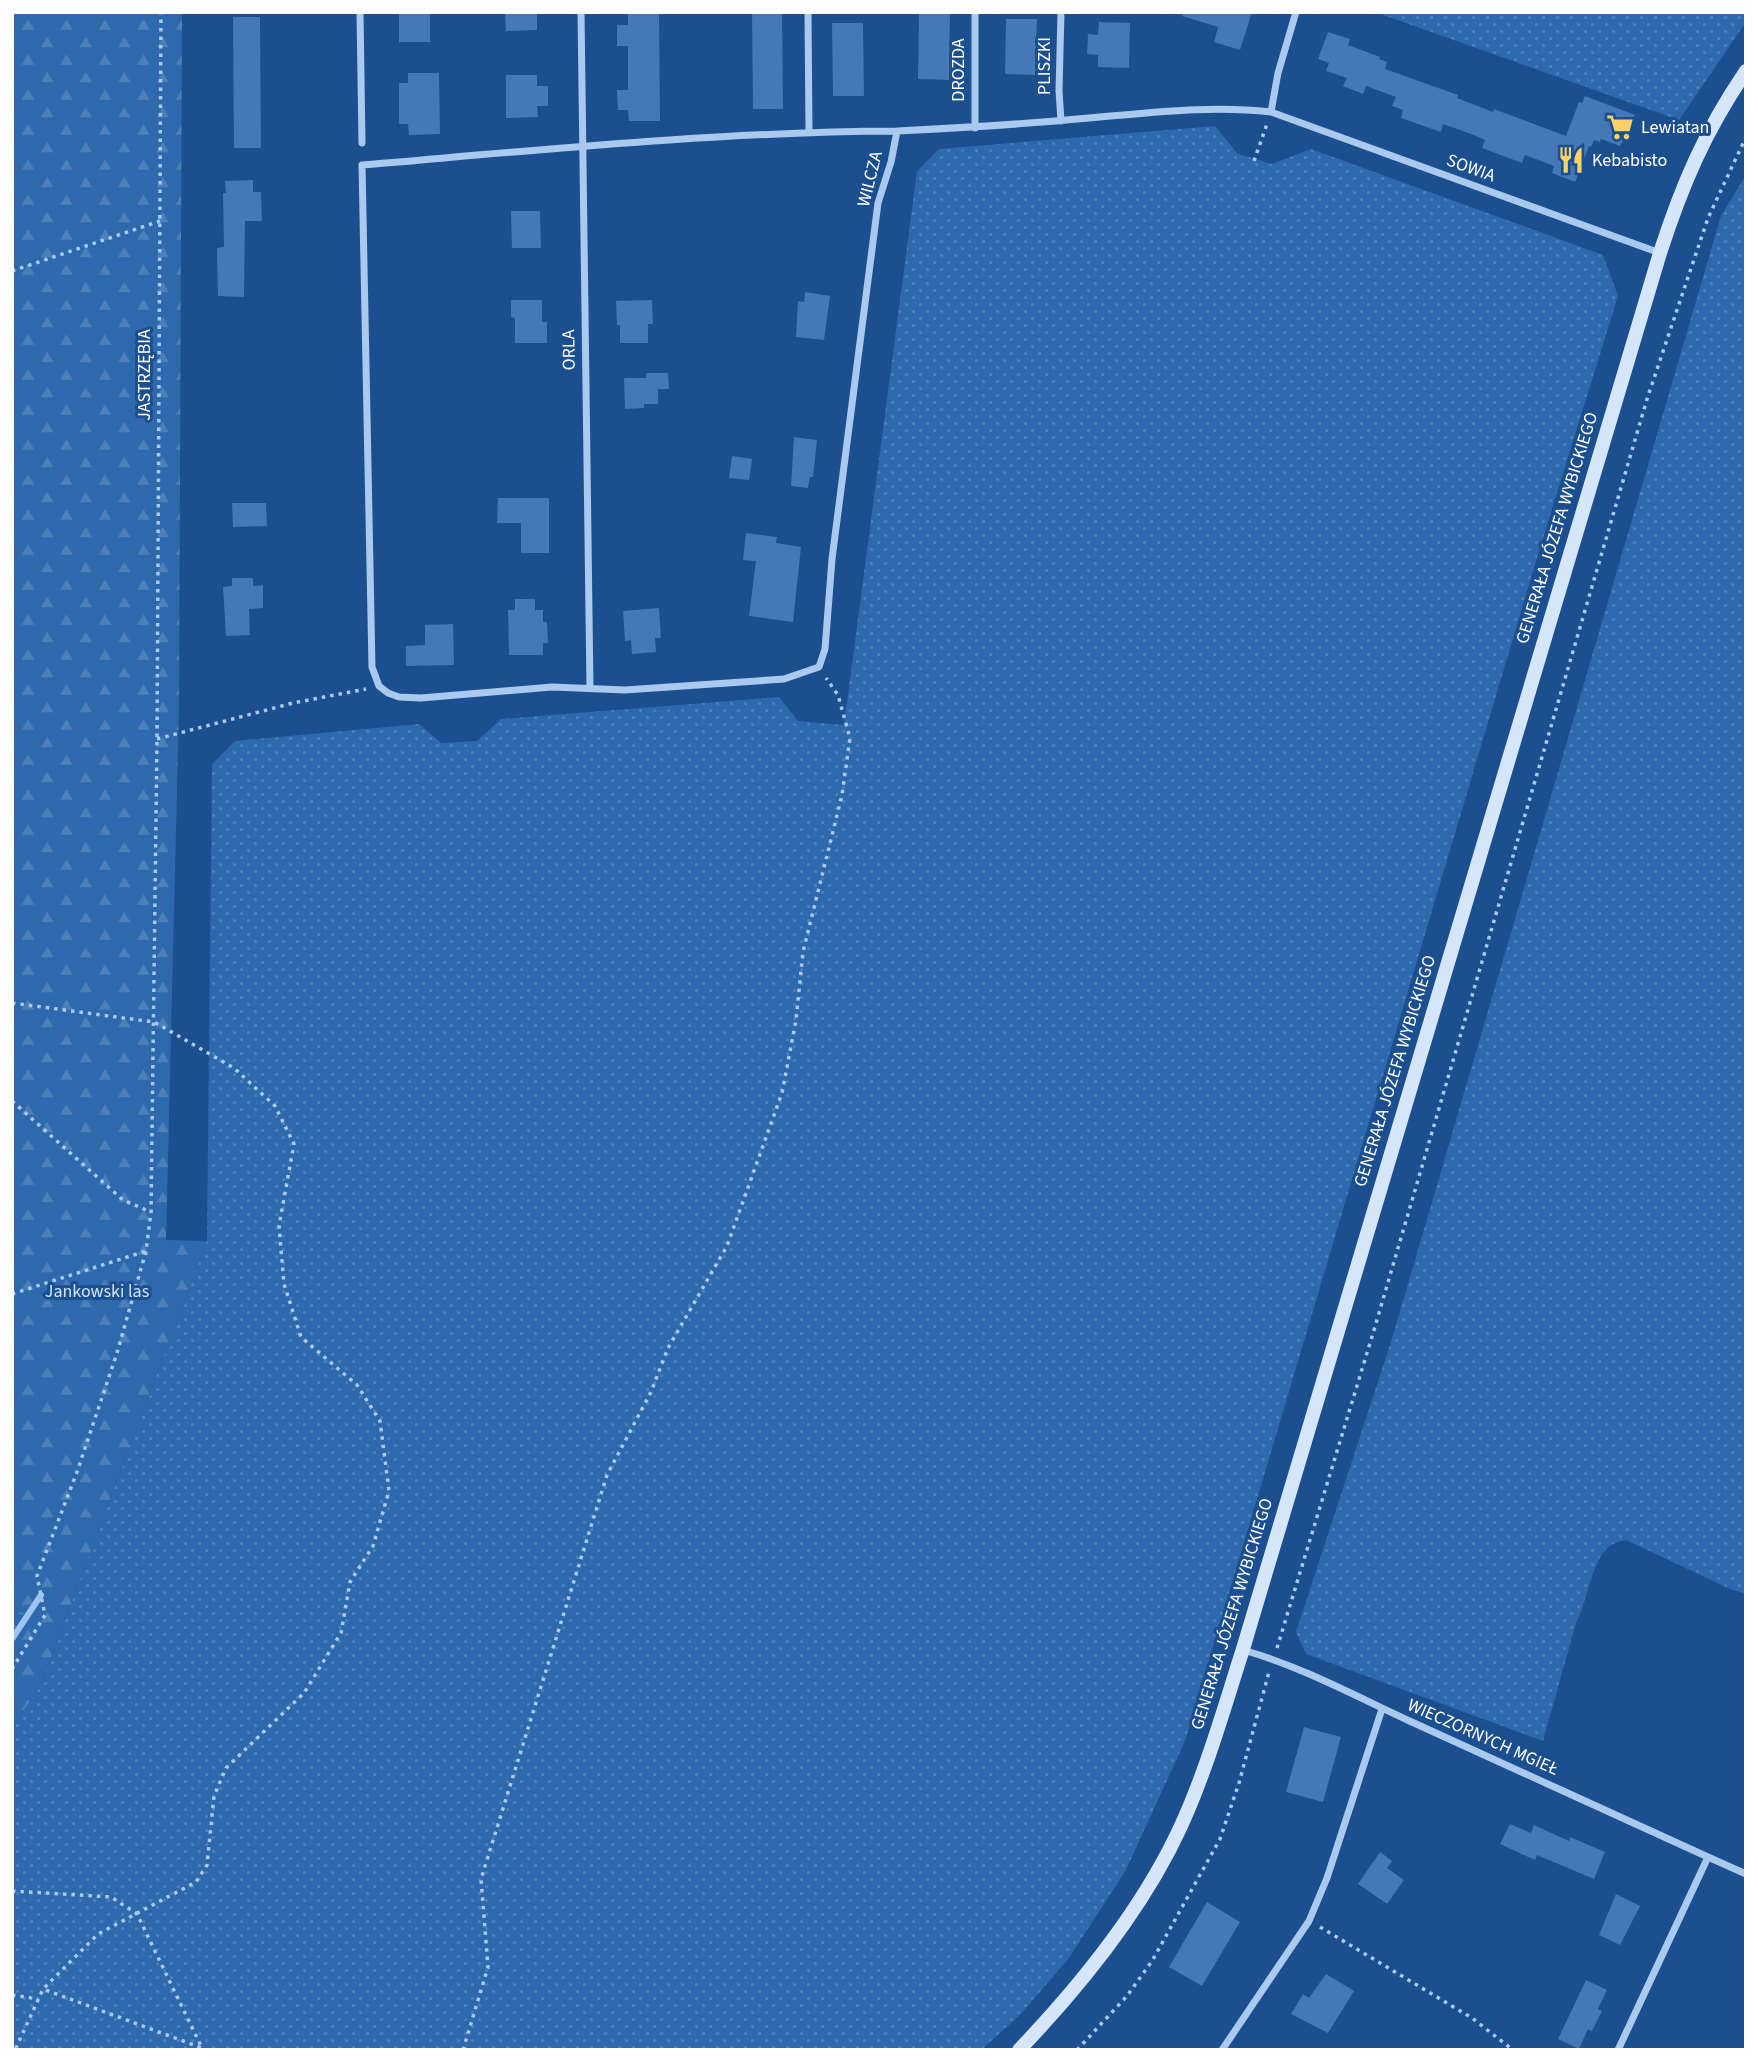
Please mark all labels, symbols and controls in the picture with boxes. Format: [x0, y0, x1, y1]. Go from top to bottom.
street label: PLISZKI [1032, 37, 1057, 95]
street label: DROZDA [946, 38, 971, 102]
supermarket icon: Lewiatan [1605, 112, 1635, 142]
place label: Lewiatan [1641, 115, 1709, 140]
restaurant icon: Kebabisto [1556, 145, 1586, 175]
street label: WILCZA [851, 148, 889, 209]
street label: SOWIA [1443, 148, 1499, 188]
place label: Kebabisto [1592, 148, 1667, 173]
street label: JASTRZĘBIA [132, 329, 157, 421]
street label: ORLA [556, 329, 582, 371]
street label: GENERAŁA JÓZEFA WYBICKIEGO [1510, 409, 1604, 647]
street label: GENERAŁA JÓZEFA WYBICKIEGO [1348, 952, 1442, 1190]
park label: Jankowski las [45, 1279, 149, 1304]
street label: GENERAŁA JÓZEFA WYBICKIEGO [1185, 1495, 1279, 1733]
street label: WIECZORNYCH MGIEŁ [1403, 1692, 1563, 1782]

